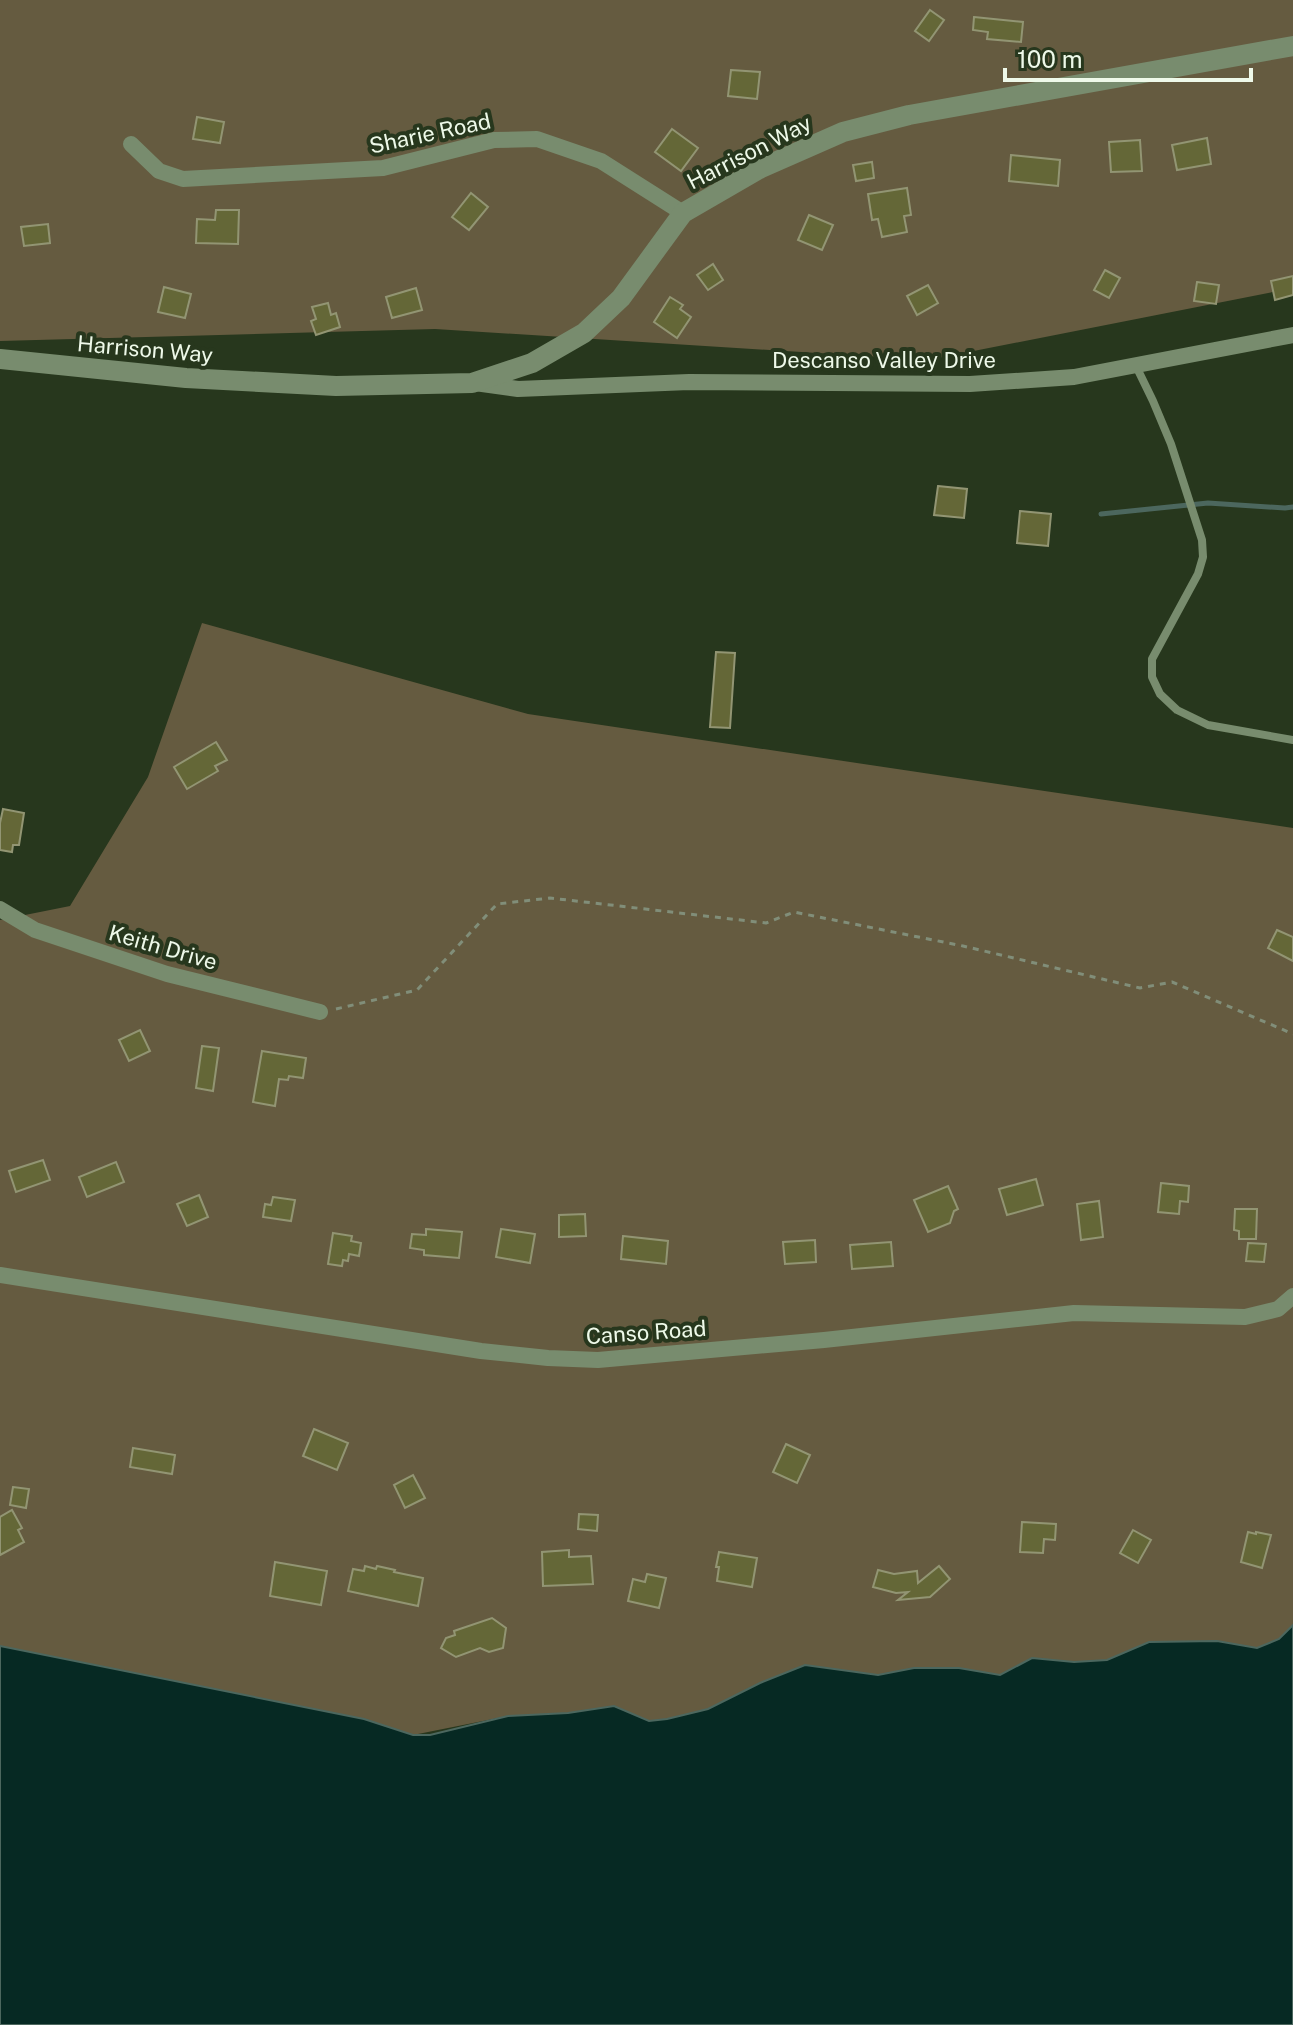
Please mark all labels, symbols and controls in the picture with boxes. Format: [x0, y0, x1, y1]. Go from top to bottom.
scale bar [1005, 32, 1251, 82]
text: 100 m [1017, 45, 1083, 73]
street label: Sharie Road [367, 107, 493, 159]
street label: Harrison Way [682, 109, 816, 195]
street label: Harrison Way [76, 330, 214, 368]
street label: Descanso Valley Drive [772, 347, 996, 373]
street label: Keith Drive [106, 919, 220, 975]
street label: Canso Road [585, 1315, 707, 1349]

